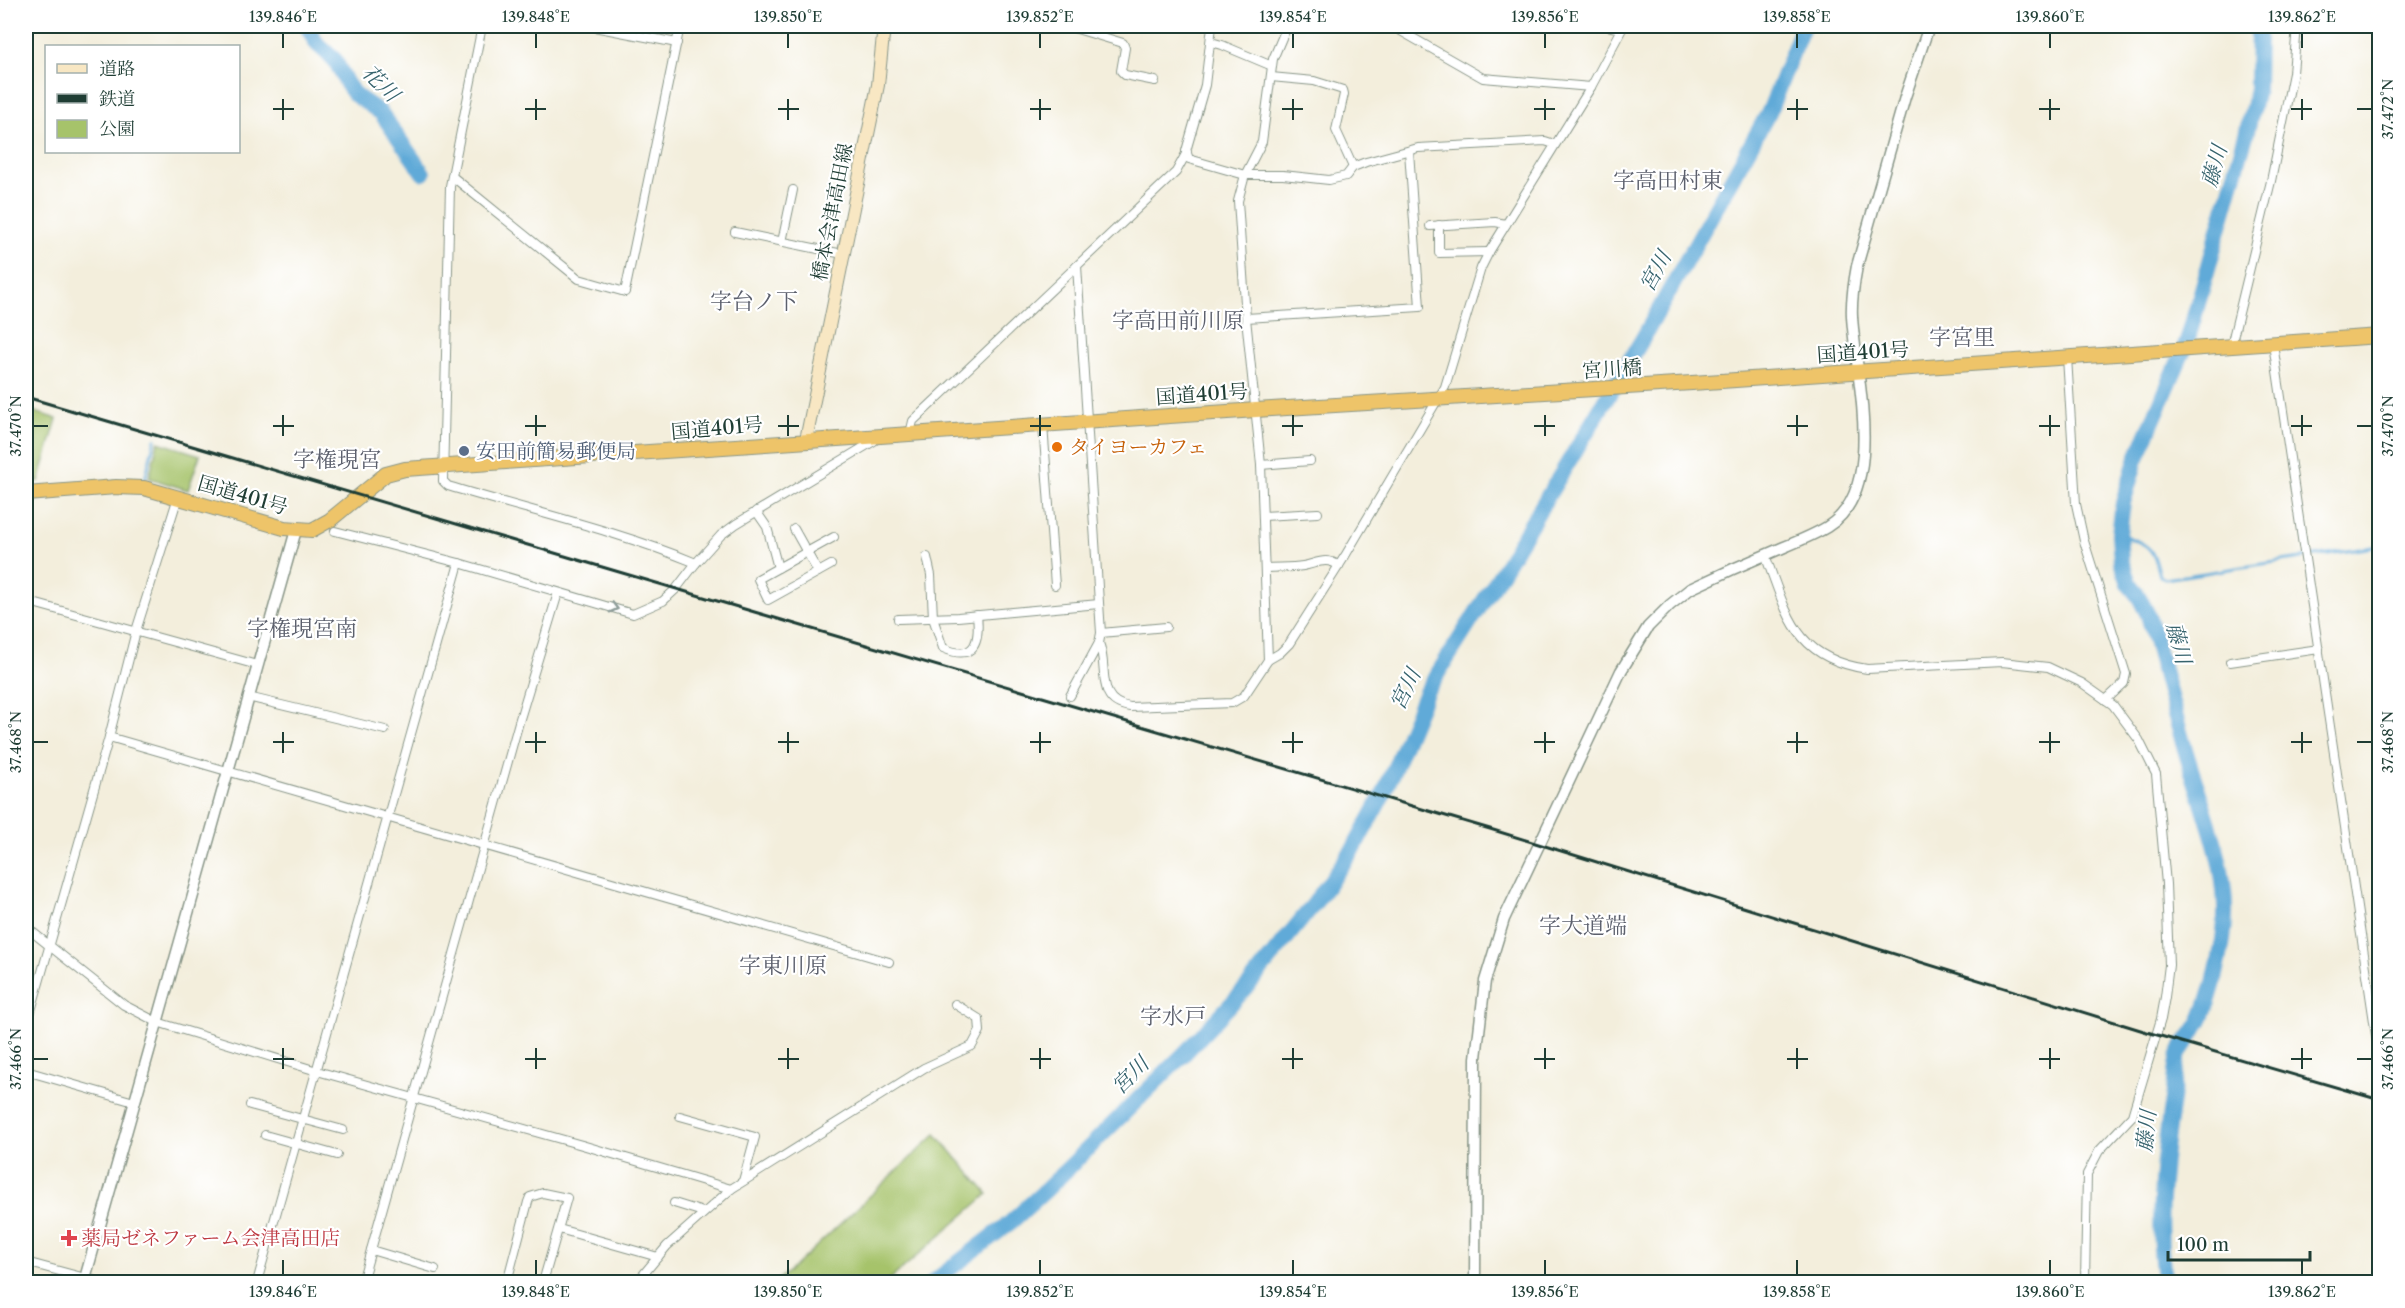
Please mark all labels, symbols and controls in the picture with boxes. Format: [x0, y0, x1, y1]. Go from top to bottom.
text: 139.846°E [249, 7, 317, 26]
text: 139.848°E [502, 7, 570, 26]
text: 139.850°E [754, 7, 822, 26]
text: 139.852°E [1006, 7, 1074, 26]
text: 139.854°E [1259, 7, 1327, 26]
text: 139.856°E [1511, 7, 1579, 26]
text: 139.858°E [1763, 7, 1831, 26]
text: 139.860°E [2015, 7, 2085, 26]
text: 139.862°E [2268, 7, 2336, 26]
legend [45, 45, 240, 153]
text: 道路 [99, 58, 135, 80]
water label: 花川 [357, 59, 406, 108]
text: 37.472°N [2378, 79, 2397, 139]
text: 鉄道 [99, 88, 135, 110]
text: 公園 [99, 118, 135, 140]
water label: 藤川 [2196, 140, 2232, 190]
street label: 橋本会津高田線 [807, 141, 857, 283]
district label: 字高田村東 [1613, 167, 1723, 194]
water label: 宮川 [1634, 245, 1677, 295]
district label: 字台ノ下 [710, 288, 798, 315]
district label: 字高田前川原 [1112, 307, 1244, 334]
district label: 字宮里 [1929, 324, 1995, 351]
street label: 国道401号 [1816, 337, 1910, 367]
street label: 宮川橋 [1581, 355, 1643, 383]
street label: 国道401号 [1155, 379, 1249, 409]
text: 37.470°N [6, 395, 25, 457]
text: 37.470°N [2378, 395, 2397, 457]
street label: 国道401号 [670, 412, 764, 444]
place label: タイヨーカフェ [1069, 435, 1207, 459]
place label: 安田前簡易郵便局 [476, 439, 636, 463]
marker: タイヨーカフェ [1050, 440, 1064, 454]
marker: 安田前簡易郵便局 [457, 444, 471, 458]
district label: 字権現宮 [293, 446, 381, 473]
street label: 国道401号 [195, 471, 291, 519]
one-way arrow [609, 601, 619, 614]
district label: 字権現宮南 [247, 615, 357, 642]
water label: 藤川 [2161, 619, 2197, 668]
water label: 宮川 [1385, 663, 1426, 713]
text: 37.468°N [6, 711, 25, 773]
text: 37.468°N [2378, 711, 2397, 773]
district label: 字大道端 [1539, 912, 1627, 939]
district label: 字東川原 [739, 952, 827, 979]
district label: 字水戸 [1140, 1003, 1206, 1030]
text: 37.466°N [6, 1028, 25, 1090]
text: 37.466°N [2378, 1028, 2397, 1090]
water label: 宮川 [1106, 1050, 1155, 1099]
water label: 藤川 [2131, 1107, 2161, 1153]
scale bar [2168, 1224, 2310, 1262]
place label: 薬局ゼネファーム会津高田店 [81, 1226, 341, 1250]
marker: 薬局ゼネファーム会津高田店 [62, 1231, 76, 1245]
text: 100 m [2177, 1234, 2229, 1256]
text: 139.846°E [249, 1282, 317, 1301]
text: 139.848°E [502, 1282, 570, 1301]
text: 139.850°E [754, 1282, 822, 1301]
text: 139.852°E [1006, 1282, 1074, 1301]
text: 139.854°E [1259, 1282, 1327, 1301]
text: 139.856°E [1511, 1282, 1579, 1301]
text: 139.858°E [1763, 1282, 1831, 1301]
text: 139.860°E [2015, 1282, 2085, 1301]
text: 139.862°E [2268, 1282, 2336, 1301]

